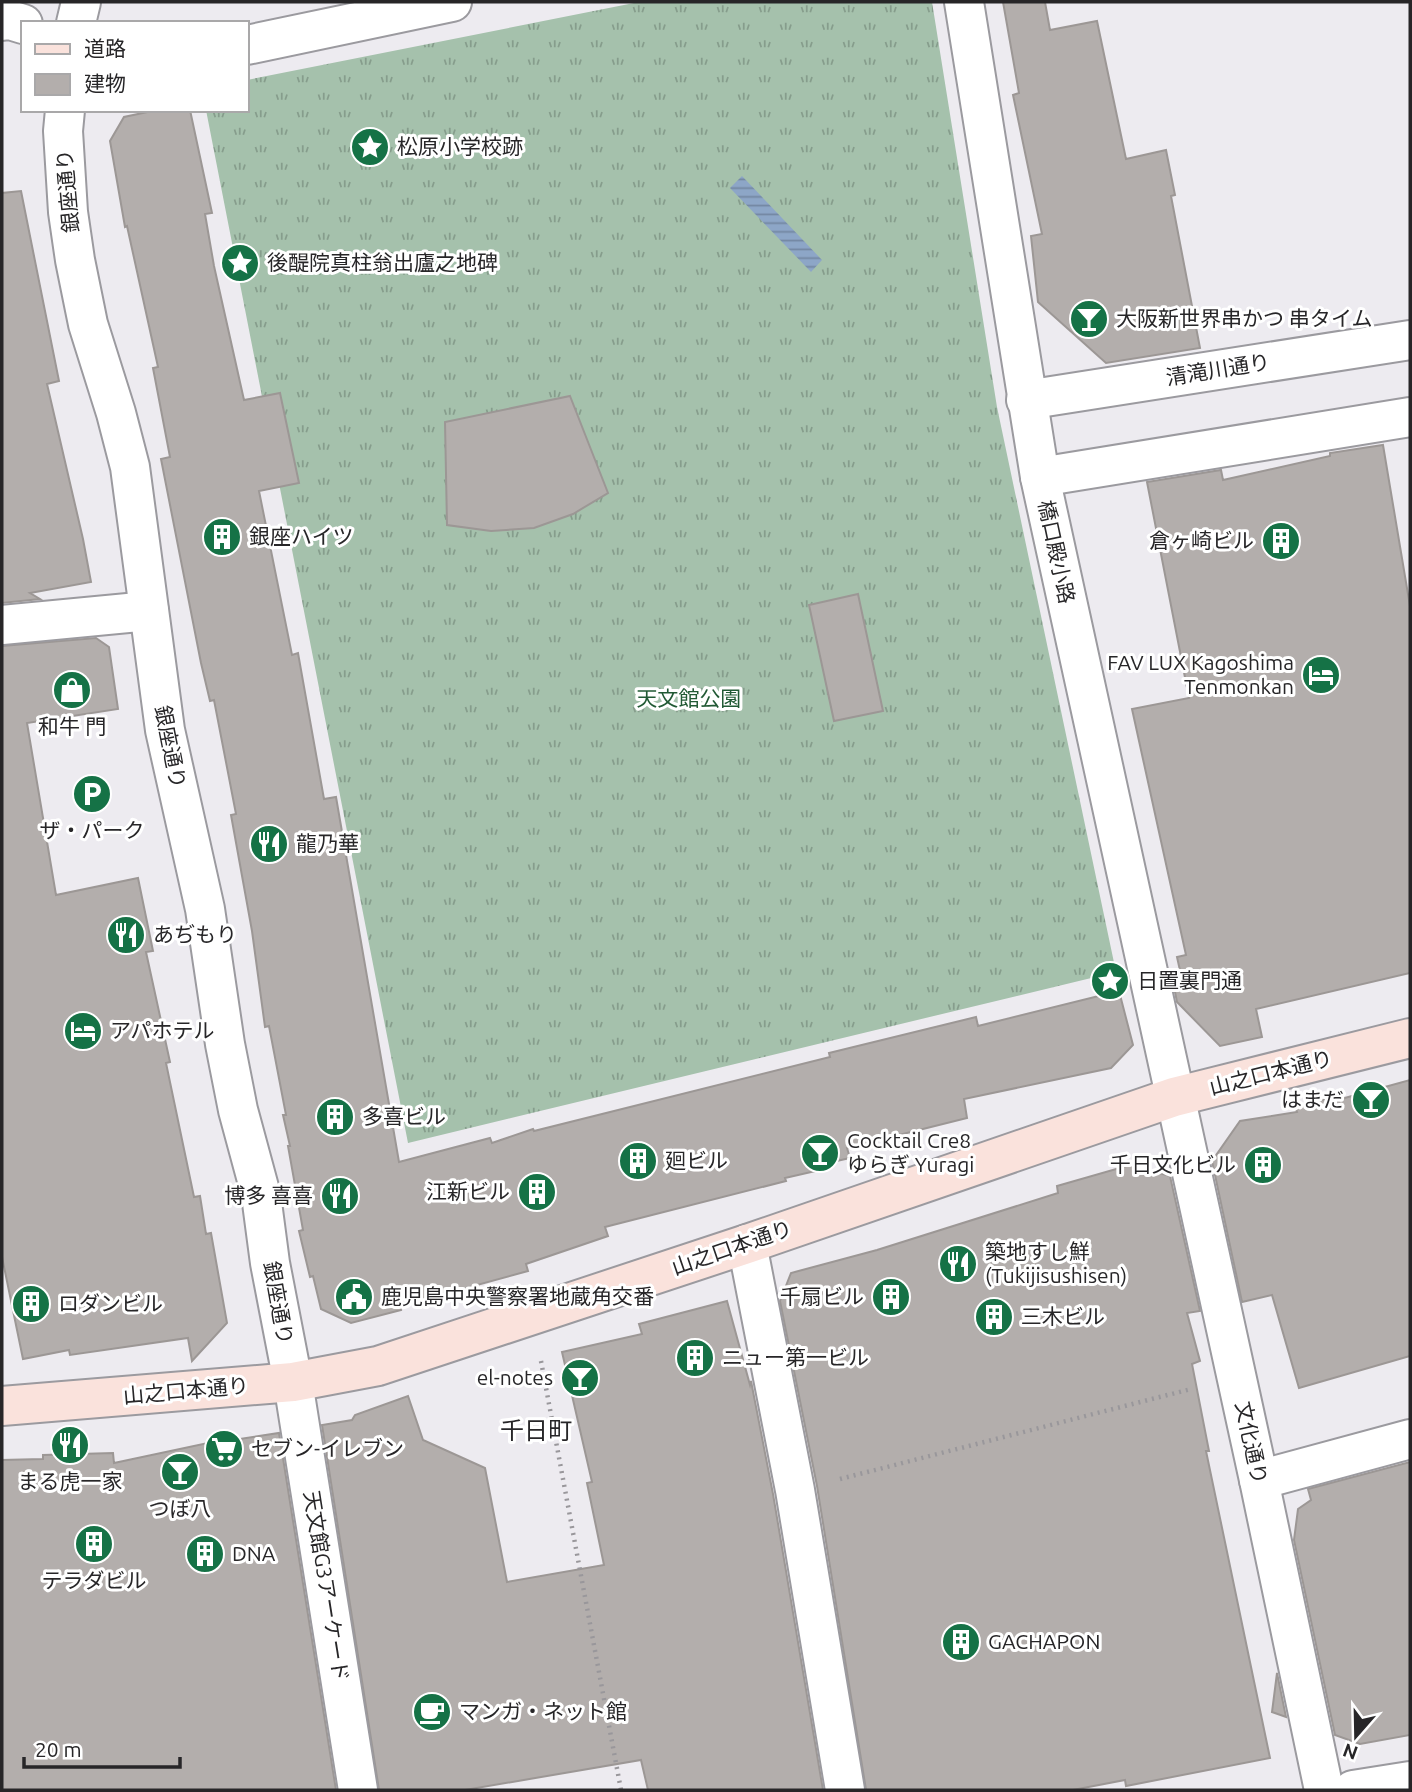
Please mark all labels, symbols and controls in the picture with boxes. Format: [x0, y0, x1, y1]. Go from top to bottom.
legend [21, 21, 248, 112]
text: 道路 [84, 36, 126, 60]
text: 建物 [84, 71, 126, 95]
place icon: 松原小学校跡 [349, 126, 391, 168]
place label: 松原小学校跡 [397, 134, 523, 158]
street label: 銀座通り [51, 148, 83, 234]
place icon: 後醍院真柱翁出廬之地碑 [219, 242, 261, 284]
place label: 後醍院真柱翁出廬之地碑 [267, 250, 498, 274]
bar icon: 大阪新世界串かつ 串タイム [1068, 298, 1110, 340]
place label: 大阪新世界串かつ 串タイム [1116, 306, 1372, 330]
street label: 清滝川通り [1164, 349, 1272, 389]
street label: 橋口殿小路 [1034, 498, 1080, 606]
building icon: 銀座ハイツ [201, 516, 243, 558]
building icon: 倉ヶ崎ビル [1260, 520, 1302, 562]
place label: 銀座ハイツ [249, 524, 354, 548]
place label: 倉ヶ崎ビル [1149, 528, 1254, 552]
place label: FAV LUX Kagoshima Tenmonkan [1107, 650, 1294, 698]
hotel icon: FAV LUX Kagoshima Tenmonkan [1300, 654, 1342, 696]
shop icon: 和牛 門 [51, 669, 93, 711]
park label: 天文館公園 [637, 686, 742, 710]
street label: 銀座通り [151, 703, 191, 790]
place label: 和牛 門 [38, 714, 106, 738]
parking icon: ザ・パーク [71, 773, 113, 815]
place label: ザ・パーク [40, 818, 145, 842]
restaurant icon: 龍乃華 [248, 823, 290, 865]
place label: 龍乃華 [296, 831, 359, 855]
restaurant icon: あぢもり [105, 914, 147, 956]
place label: あぢもり [153, 922, 237, 946]
place icon: 日置裏門通 [1089, 960, 1131, 1002]
place label: 日置裏門通 [1137, 968, 1242, 992]
hotel icon: アパホテル [62, 1010, 104, 1052]
place label: アパホテル [110, 1018, 215, 1042]
street label: 山之口本通り [1207, 1045, 1335, 1099]
bar icon: はまだ [1350, 1079, 1392, 1121]
place label: はまだ [1281, 1087, 1344, 1111]
building icon: 多喜ビル [314, 1096, 356, 1138]
place label: 多喜ビル [362, 1104, 446, 1128]
place label: Cocktail Cre8 ゆらぎ Yuragi [847, 1128, 974, 1176]
bar icon: Cocktail Cre8 ゆらぎ Yuragi [799, 1132, 841, 1174]
building icon: 廻ビル [617, 1140, 659, 1182]
building icon: 千日文化ビル [1242, 1144, 1284, 1186]
place label: 廻ビル [665, 1148, 728, 1172]
place label: 千日文化ビル [1110, 1152, 1236, 1176]
building icon: 江新ビル [516, 1171, 558, 1213]
restaurant icon: 博多 喜喜 [319, 1175, 361, 1217]
place label: 江新ビル [426, 1179, 510, 1203]
place label: 博多 喜喜 [224, 1183, 313, 1207]
street label: 山之口本通り [668, 1215, 795, 1279]
place label: 築地すし鮮 (Tukijisushisen) [985, 1239, 1127, 1287]
restaurant icon: 築地すし鮮 (Tukijisushisen) [937, 1243, 979, 1285]
street label: 銀座通り [260, 1259, 298, 1346]
public building icon: 鹿児島中央警察署地蔵角交番 [333, 1276, 375, 1318]
building icon: 千扇ビル [870, 1276, 912, 1318]
building icon: ロダンビル [10, 1283, 52, 1325]
place label: 鹿児島中央警察署地蔵角交番 [381, 1284, 654, 1308]
place label: 千扇ビル [780, 1284, 864, 1308]
place label: ロダンビル [58, 1291, 163, 1315]
building icon: 三木ビル [973, 1296, 1015, 1338]
place label: 三木ビル [1021, 1304, 1105, 1328]
building icon: ニュー第一ビル [674, 1337, 716, 1379]
place label: ニュー第一ビル [722, 1345, 869, 1369]
bar icon: el-notes [559, 1357, 601, 1399]
place label: el-notes [477, 1365, 553, 1389]
street label: 山之口本通り [122, 1373, 250, 1407]
street label: 文化通り [1232, 1399, 1272, 1486]
district label: 千日町 [500, 1417, 572, 1444]
restaurant icon: まる虎一家 [49, 1424, 91, 1466]
supermarket icon: セブン-イレブン [203, 1428, 245, 1470]
place label: セブン-イレブン [251, 1436, 404, 1460]
bar icon: つぼ八 [159, 1451, 201, 1493]
place label: まる虎一家 [18, 1469, 123, 1493]
street label: 天文館G3アーケード [300, 1489, 354, 1683]
place label: つぼ八 [149, 1496, 212, 1520]
building icon: テラダビル [73, 1523, 115, 1565]
building icon: DNA [184, 1533, 226, 1575]
place label: DNA [232, 1541, 276, 1565]
place label: テラダビル [42, 1568, 147, 1592]
building icon: GACHAPON [940, 1621, 982, 1663]
place label: GACHAPON [988, 1629, 1100, 1653]
cafe icon: マンガ・ネット館 [411, 1691, 453, 1733]
place label: マンガ・ネット館 [459, 1699, 627, 1723]
north arrow [1321, 1701, 1391, 1771]
scale bar [24, 1726, 180, 1770]
text: 20 m [35, 1737, 82, 1761]
text: N [1340, 1739, 1361, 1765]

